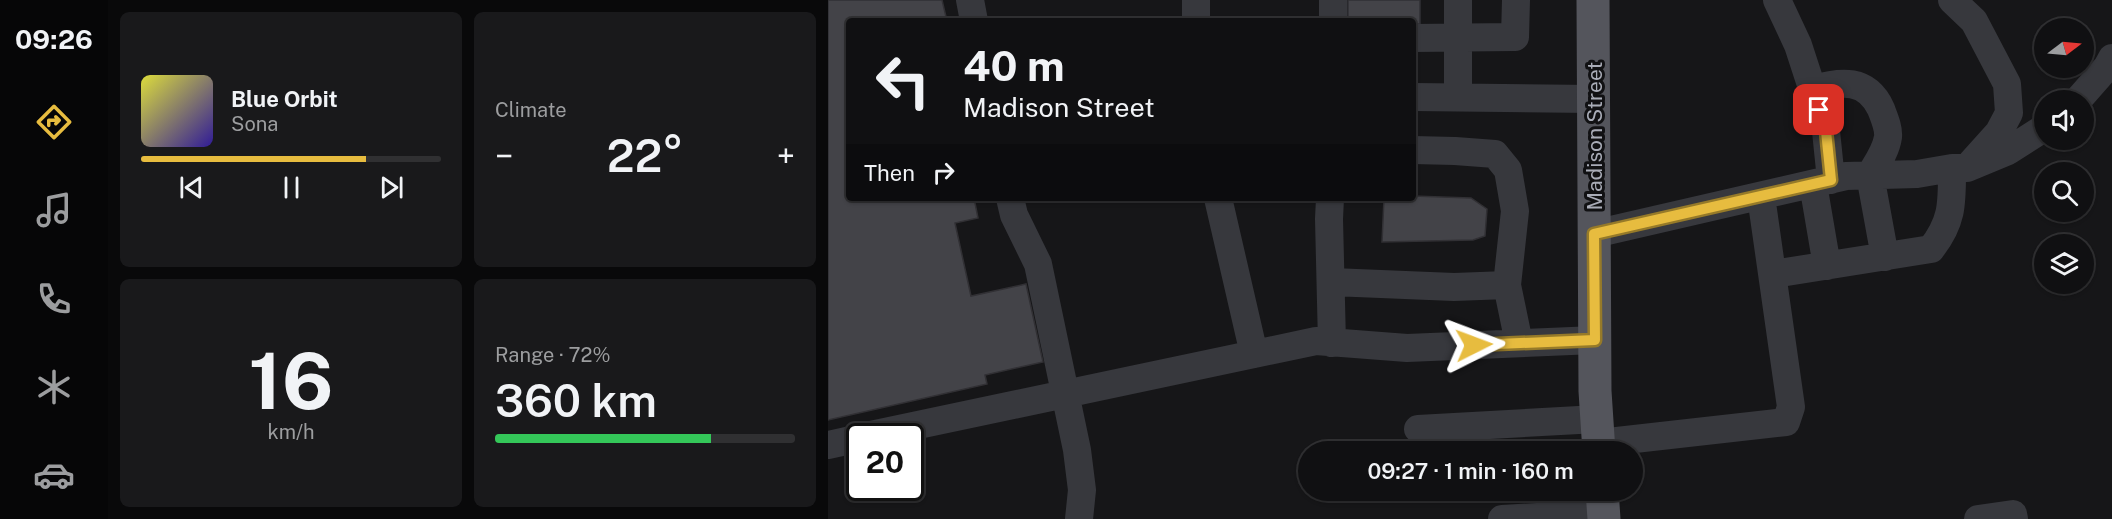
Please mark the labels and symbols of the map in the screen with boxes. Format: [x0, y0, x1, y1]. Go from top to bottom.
north arrow [2034, 18, 2094, 78]
street label: Madison Street [1582, 61, 1607, 211]
pin [1793, 84, 1844, 135]
position arrow [1442, 313, 1506, 377]
speed limit sign: 20 [846, 423, 924, 501]

